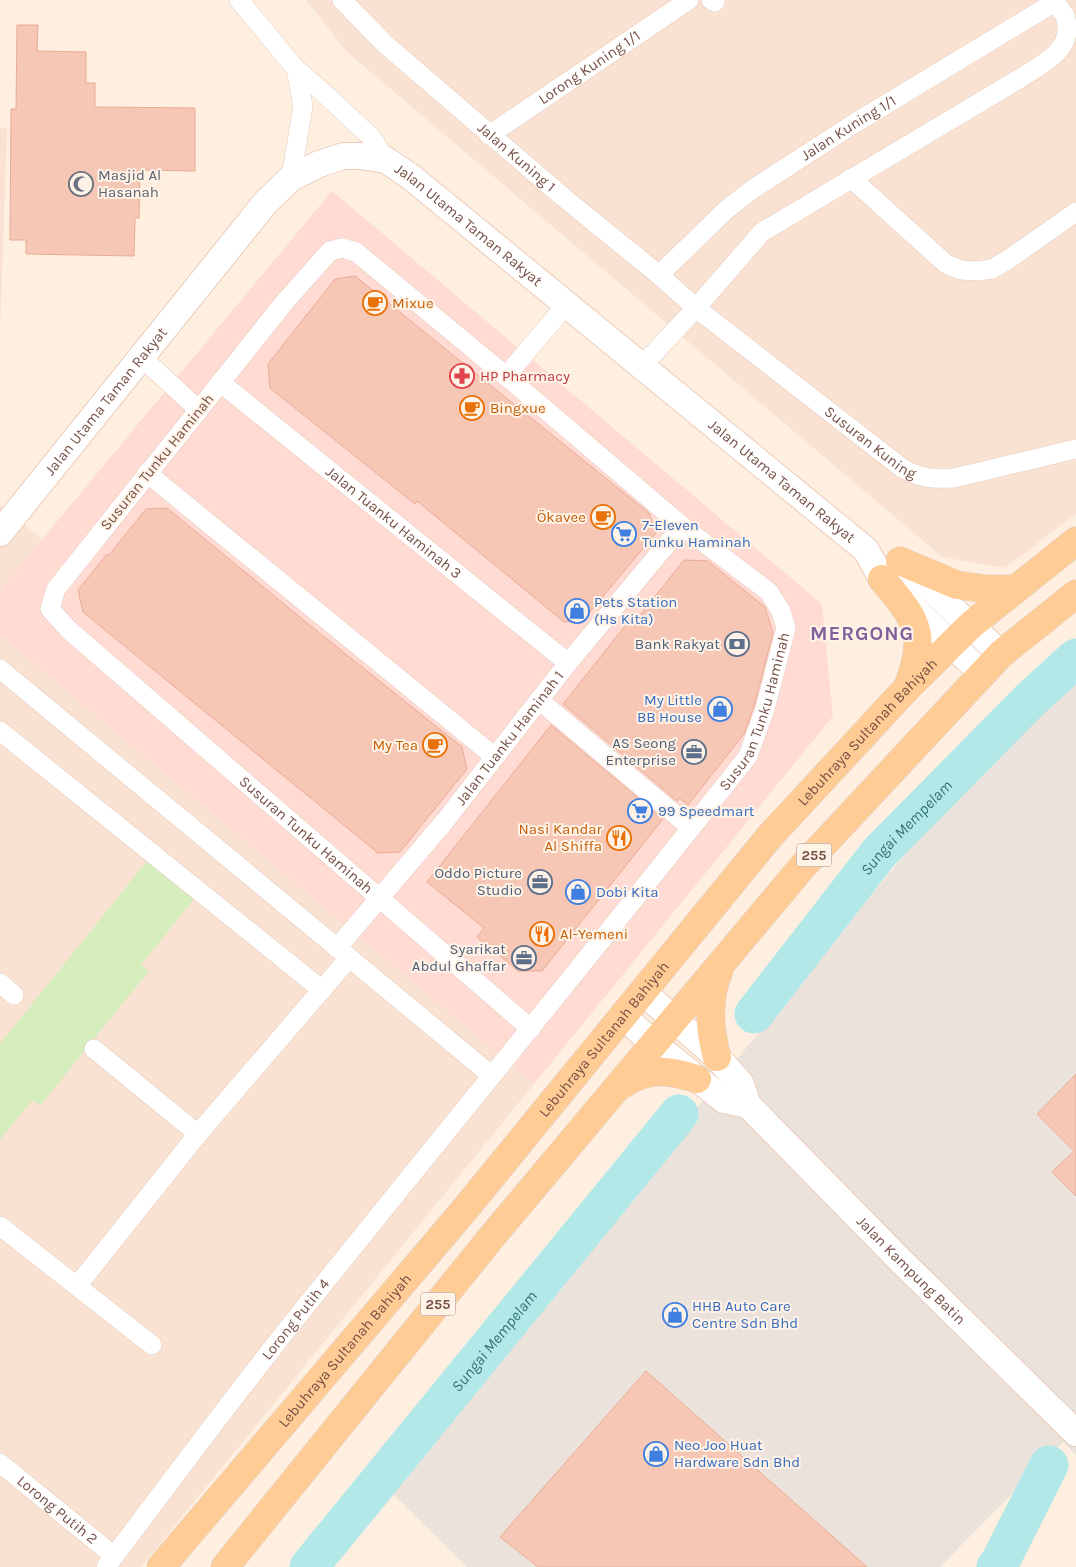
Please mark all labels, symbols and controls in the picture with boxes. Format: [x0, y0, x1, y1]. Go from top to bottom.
street label: Lorong Kuning 1/1 [535, 26, 644, 108]
street label: Jalan Kuning 1/1 [798, 91, 899, 164]
street label: Jalan Kuning 1 [474, 119, 559, 196]
street label: Jalan Utama Taman Rakyat [391, 160, 546, 290]
place label: Masjid Al Hasanah [98, 166, 161, 201]
mosque icon: Masjid Al Hasanah [68, 171, 94, 197]
cafe icon: Mixue [362, 290, 388, 316]
place label: Mixue [392, 294, 434, 312]
street label: Jalan Utama Taman Rakyat [41, 323, 171, 479]
pharmacy icon: HP Pharmacy [449, 363, 475, 389]
place label: HP Pharmacy [480, 367, 570, 385]
street label: Susuran Tunku Haminah [96, 390, 218, 534]
cafe icon: Bingxue [459, 395, 485, 421]
place label: Bingxue [490, 399, 546, 417]
street label: Susuran Kuning [821, 402, 920, 483]
street label: Jalan Utama Taman Rakyat [705, 415, 859, 547]
street label: Jalan Tuanku Haminah 3 [322, 462, 465, 583]
cafe icon: Ökavee [590, 504, 616, 530]
place label: Ökavee [537, 508, 586, 526]
place label: 7-Eleven Tunku Haminah [642, 516, 751, 551]
supermarket icon: 7-Eleven Tunku Haminah [611, 521, 637, 547]
place label: Pets Station (Hs Kita) [594, 593, 677, 628]
shop icon: Pets Station (Hs Kita) [564, 598, 590, 624]
district label: MERGONG [810, 622, 914, 645]
street label: Susuran Tunku Haminah [715, 630, 793, 794]
bank icon: Bank Rakyat [724, 631, 750, 657]
place label: Bank Rakyat [635, 635, 720, 653]
street label: Lebuhraya Sultanah Bahiyah [794, 654, 941, 809]
street label: Jalan Tuanku Haminah 1 [452, 667, 568, 809]
place label: My Little BB House [637, 691, 702, 726]
shop icon: My Little BB House [707, 696, 733, 722]
cafe icon: My Tea [422, 732, 448, 758]
place label: AS Seong Enterprise [606, 734, 677, 769]
place label: My Tea [372, 736, 418, 754]
office icon: AS Seong Enterprise [681, 739, 707, 765]
street label: Susuran Tunku Haminah [236, 772, 377, 897]
water label: Sungai Mempelam [856, 775, 956, 879]
supermarket icon: 99 Speedmart [627, 798, 653, 824]
place label: 99 Speedmart [658, 802, 755, 820]
place label: Nasi Kandar Al Shiffa [519, 820, 603, 855]
restaurant icon: Nasi Kandar Al Shiffa [606, 825, 632, 851]
road number: 255 [796, 844, 832, 866]
place label: Oddo Picture Studio [434, 864, 522, 899]
office icon: Oddo Picture Studio [527, 869, 553, 895]
shop icon: Dobi Kita [565, 879, 591, 905]
place label: Dobi Kita [596, 883, 659, 901]
restaurant icon: Al-Yemeni [529, 921, 555, 947]
place label: Al-Yemeni [560, 925, 628, 943]
place label: Syarikat Abdul Ghaffar [412, 940, 507, 975]
office icon: Syarikat Abdul Ghaffar [511, 945, 537, 971]
street label: Lebuhraya Sultanah Bahiyah [535, 958, 673, 1121]
street label: Jalan Kampung Batin [853, 1212, 969, 1328]
street label: Lebuhraya Sultanah Bahiyah [275, 1270, 415, 1431]
street label: Lorong Putih 4 [258, 1275, 334, 1363]
water label: Sungai Mempelam [447, 1287, 541, 1395]
road number: 255 [420, 1292, 456, 1316]
place label: HHB Auto Care Centre Sdn Bhd [692, 1297, 798, 1332]
shop icon: HHB Auto Care Centre Sdn Bhd [662, 1302, 688, 1328]
place label: Neo Joo Huat Hardware Sdn Bhd [674, 1436, 800, 1471]
shop icon: Neo Joo Huat Hardware Sdn Bhd [643, 1441, 669, 1467]
street label: Lorong Putih 2 [13, 1472, 101, 1548]

